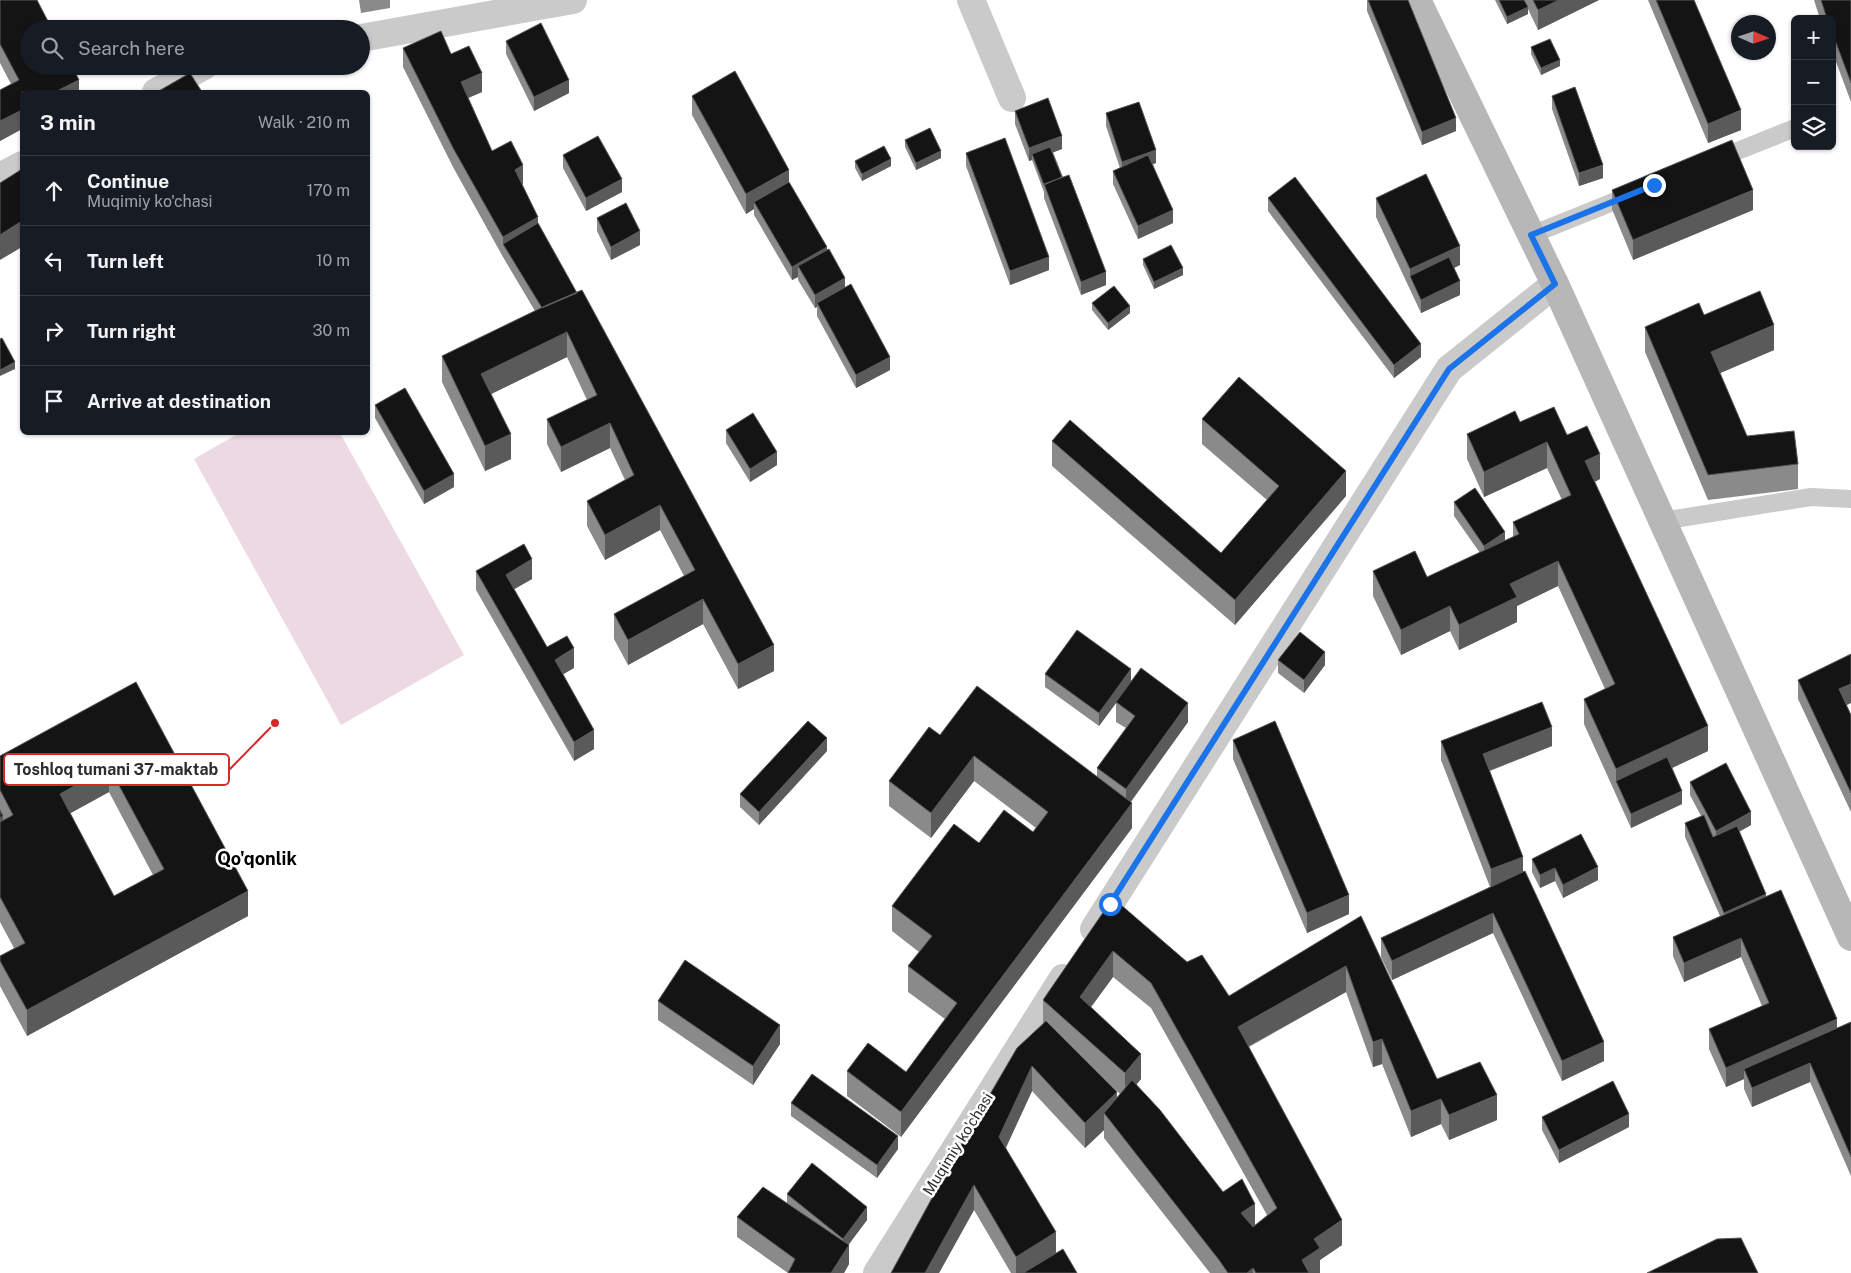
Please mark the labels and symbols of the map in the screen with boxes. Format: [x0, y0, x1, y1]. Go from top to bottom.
north arrow [1731, 15, 1776, 60]
route end [1643, 174, 1666, 197]
callout: Toshloq tumani 37-maktab [4, 754, 229, 785]
text: Toshloq tumani 37-maktab [14, 760, 219, 779]
district label: Qo'qonlik [217, 848, 297, 869]
route start [1099, 893, 1122, 916]
street label: Muqimiy ko'chasi [919, 1089, 996, 1198]

